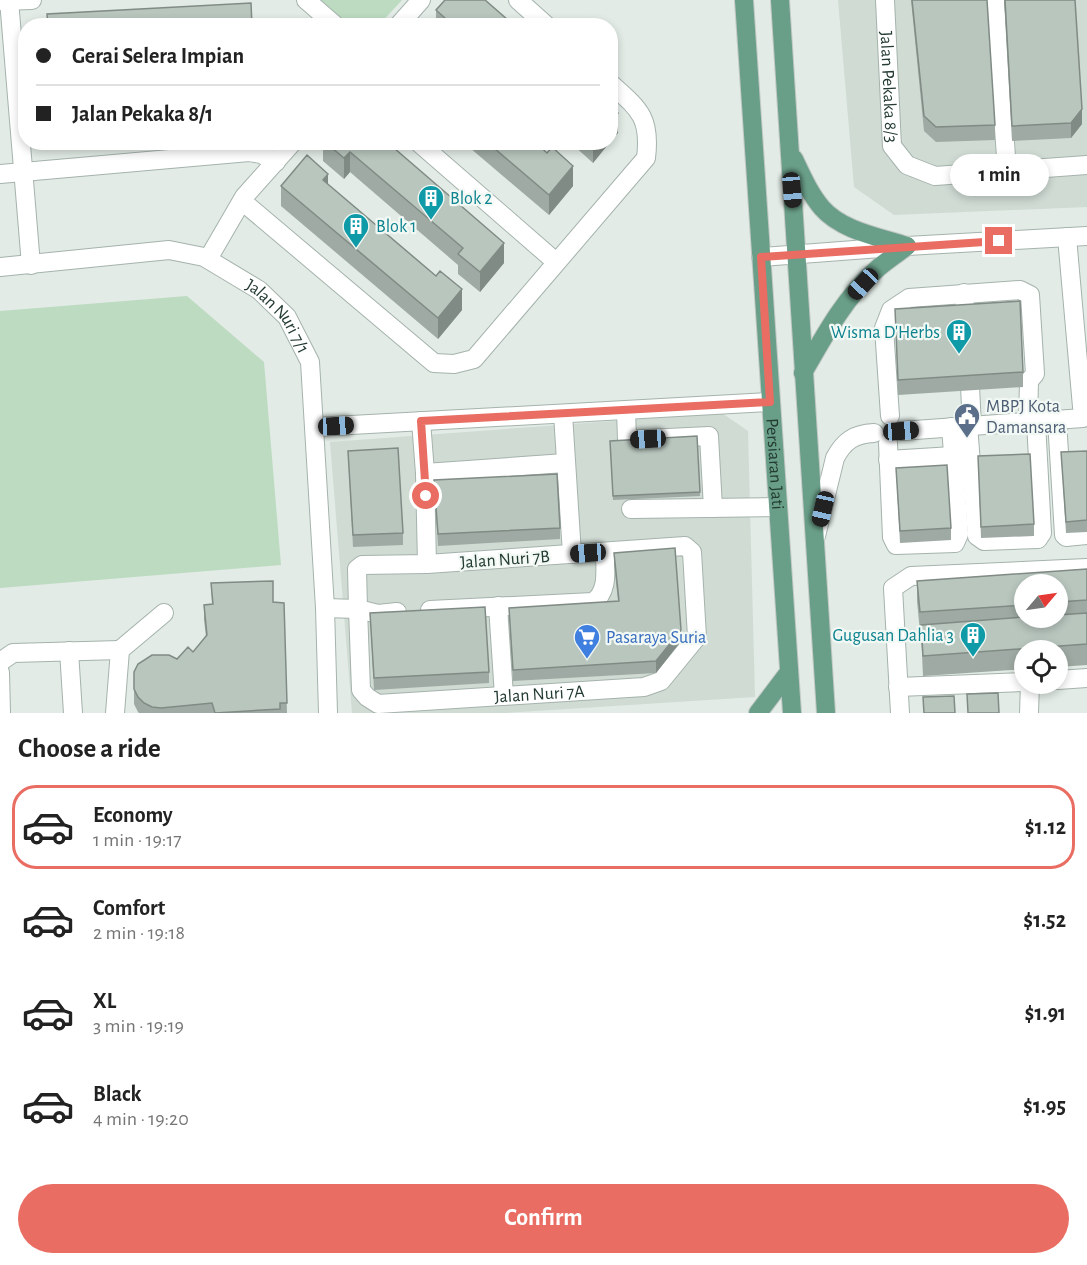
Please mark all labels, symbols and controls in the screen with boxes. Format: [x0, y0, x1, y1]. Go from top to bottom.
street label: Jalan Pekaka 8/3 [876, 31, 900, 143]
text: Gerai Selera Impian [72, 45, 244, 67]
text: Jalan Pekaka 8/1 [72, 103, 213, 125]
callout: 1 min [950, 154, 1048, 196]
text: 1 min [978, 165, 1021, 185]
car [781, 171, 803, 209]
building icon: Blok 2 [416, 183, 446, 221]
place label: Blok 2 [450, 190, 492, 208]
building icon: Blok 1 [341, 211, 371, 249]
place label: Blok 1 [376, 218, 416, 236]
route end [985, 227, 1012, 254]
car [844, 265, 882, 303]
street label: Jalan Nuri 7/1 [242, 276, 312, 356]
building icon: Wisma D'Herbs [944, 317, 974, 355]
place label: Wisma D'Herbs [831, 324, 940, 342]
place label: MBPJ Kota Damansara [986, 398, 1066, 437]
public building icon: MBPJ Kota Damansara [952, 401, 982, 439]
car [318, 416, 354, 436]
street label: Persiaran Jati [762, 418, 786, 510]
car [882, 421, 920, 441]
car [630, 429, 666, 449]
route start [412, 482, 439, 509]
car [810, 489, 836, 529]
car [569, 543, 607, 563]
street label: Jalan Nuri 7B [460, 548, 550, 572]
north arrow [1014, 574, 1068, 628]
map controls [1014, 574, 1068, 694]
building icon: Gugusan Dahlia 3 [958, 620, 988, 658]
supermarket icon: Pasaraya Suria [572, 622, 602, 660]
place label: Gugusan Dahlia 3 [833, 627, 954, 645]
place label: Pasaraya Suria [606, 629, 706, 647]
button: locate [1014, 640, 1068, 694]
street label: Jalan Nuri 7A [494, 683, 586, 707]
text: Choose a ride [18, 735, 161, 762]
icon: car [21, 800, 75, 854]
text: Economy [93, 804, 173, 826]
text: $1.12 [1025, 816, 1066, 838]
text: 1 min · 19:17 [93, 830, 182, 850]
icon: car [21, 893, 75, 947]
text: Comfort [93, 897, 165, 919]
text: $1.52 [1023, 909, 1066, 931]
text: 2 min · 19:18 [93, 923, 185, 943]
icon: car [21, 986, 75, 1040]
text: XL [93, 990, 116, 1012]
text: $1.91 [1025, 1002, 1066, 1024]
text: 3 min · 19:19 [93, 1016, 184, 1036]
icon: car [21, 1079, 75, 1133]
text: Black [93, 1083, 141, 1105]
text: $1.95 [1023, 1095, 1066, 1117]
text: 4 min · 19:20 [93, 1109, 189, 1129]
button: Confirm [18, 1184, 1069, 1253]

